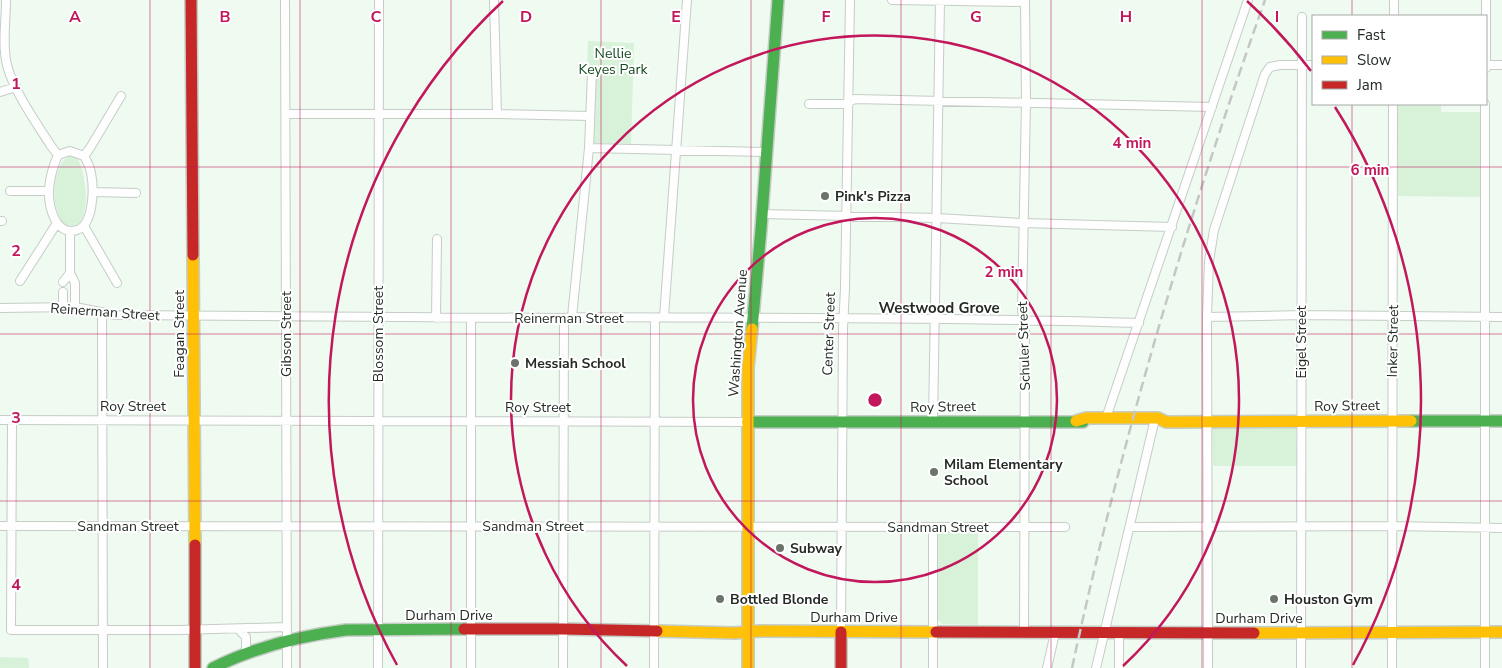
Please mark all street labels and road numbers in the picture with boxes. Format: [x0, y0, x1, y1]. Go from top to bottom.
street label: Washington Avenue [724, 269, 752, 397]
street label: Blossom Street [369, 286, 388, 382]
street label: Feagan Street [170, 290, 189, 378]
street label: Gibson Street [277, 291, 296, 377]
street label: Center Street [818, 292, 840, 376]
street label: Reinerman Street [50, 299, 160, 325]
street label: Schuler Street [1013, 301, 1035, 391]
street label: Inker Street [1383, 304, 1403, 377]
street label: Eigel Street [1292, 305, 1311, 379]
street label: Reinerman Street [514, 309, 624, 328]
street label: Roy Street [1314, 396, 1380, 416]
street label: Roy Street [100, 397, 166, 416]
street label: Roy Street [910, 397, 976, 417]
street label: Roy Street [505, 398, 571, 417]
street label: Sandman Street [77, 517, 179, 536]
street label: Sandman Street [482, 517, 584, 536]
street label: Sandman Street [887, 518, 989, 537]
street label: Durham Drive [405, 606, 493, 625]
street label: Durham Drive [810, 608, 898, 627]
street label: Durham Drive [1215, 609, 1303, 628]

